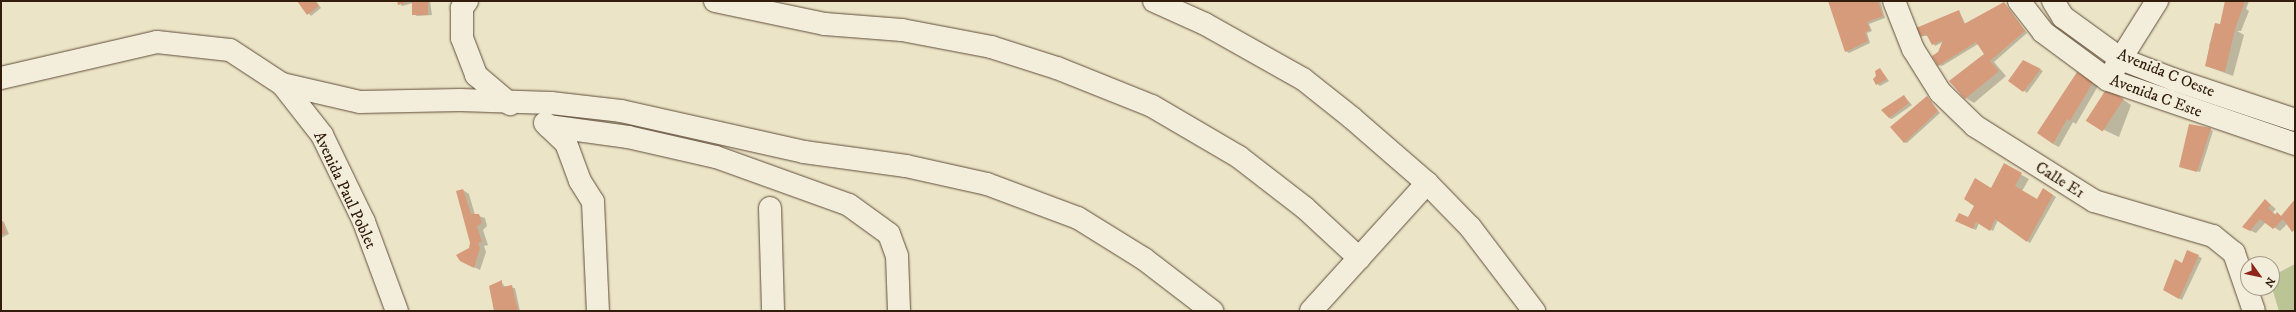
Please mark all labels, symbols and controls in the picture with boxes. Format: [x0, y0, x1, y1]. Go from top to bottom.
street label: Avenida C Oeste [2115, 45, 2217, 101]
street label: Avenida C Este [2107, 70, 2205, 122]
street label: Avenida Paul Poblet [309, 128, 381, 252]
street label: Calle E1 [2032, 157, 2088, 203]
north arrow [2240, 256, 2280, 296]
text: N [2261, 274, 2278, 290]

